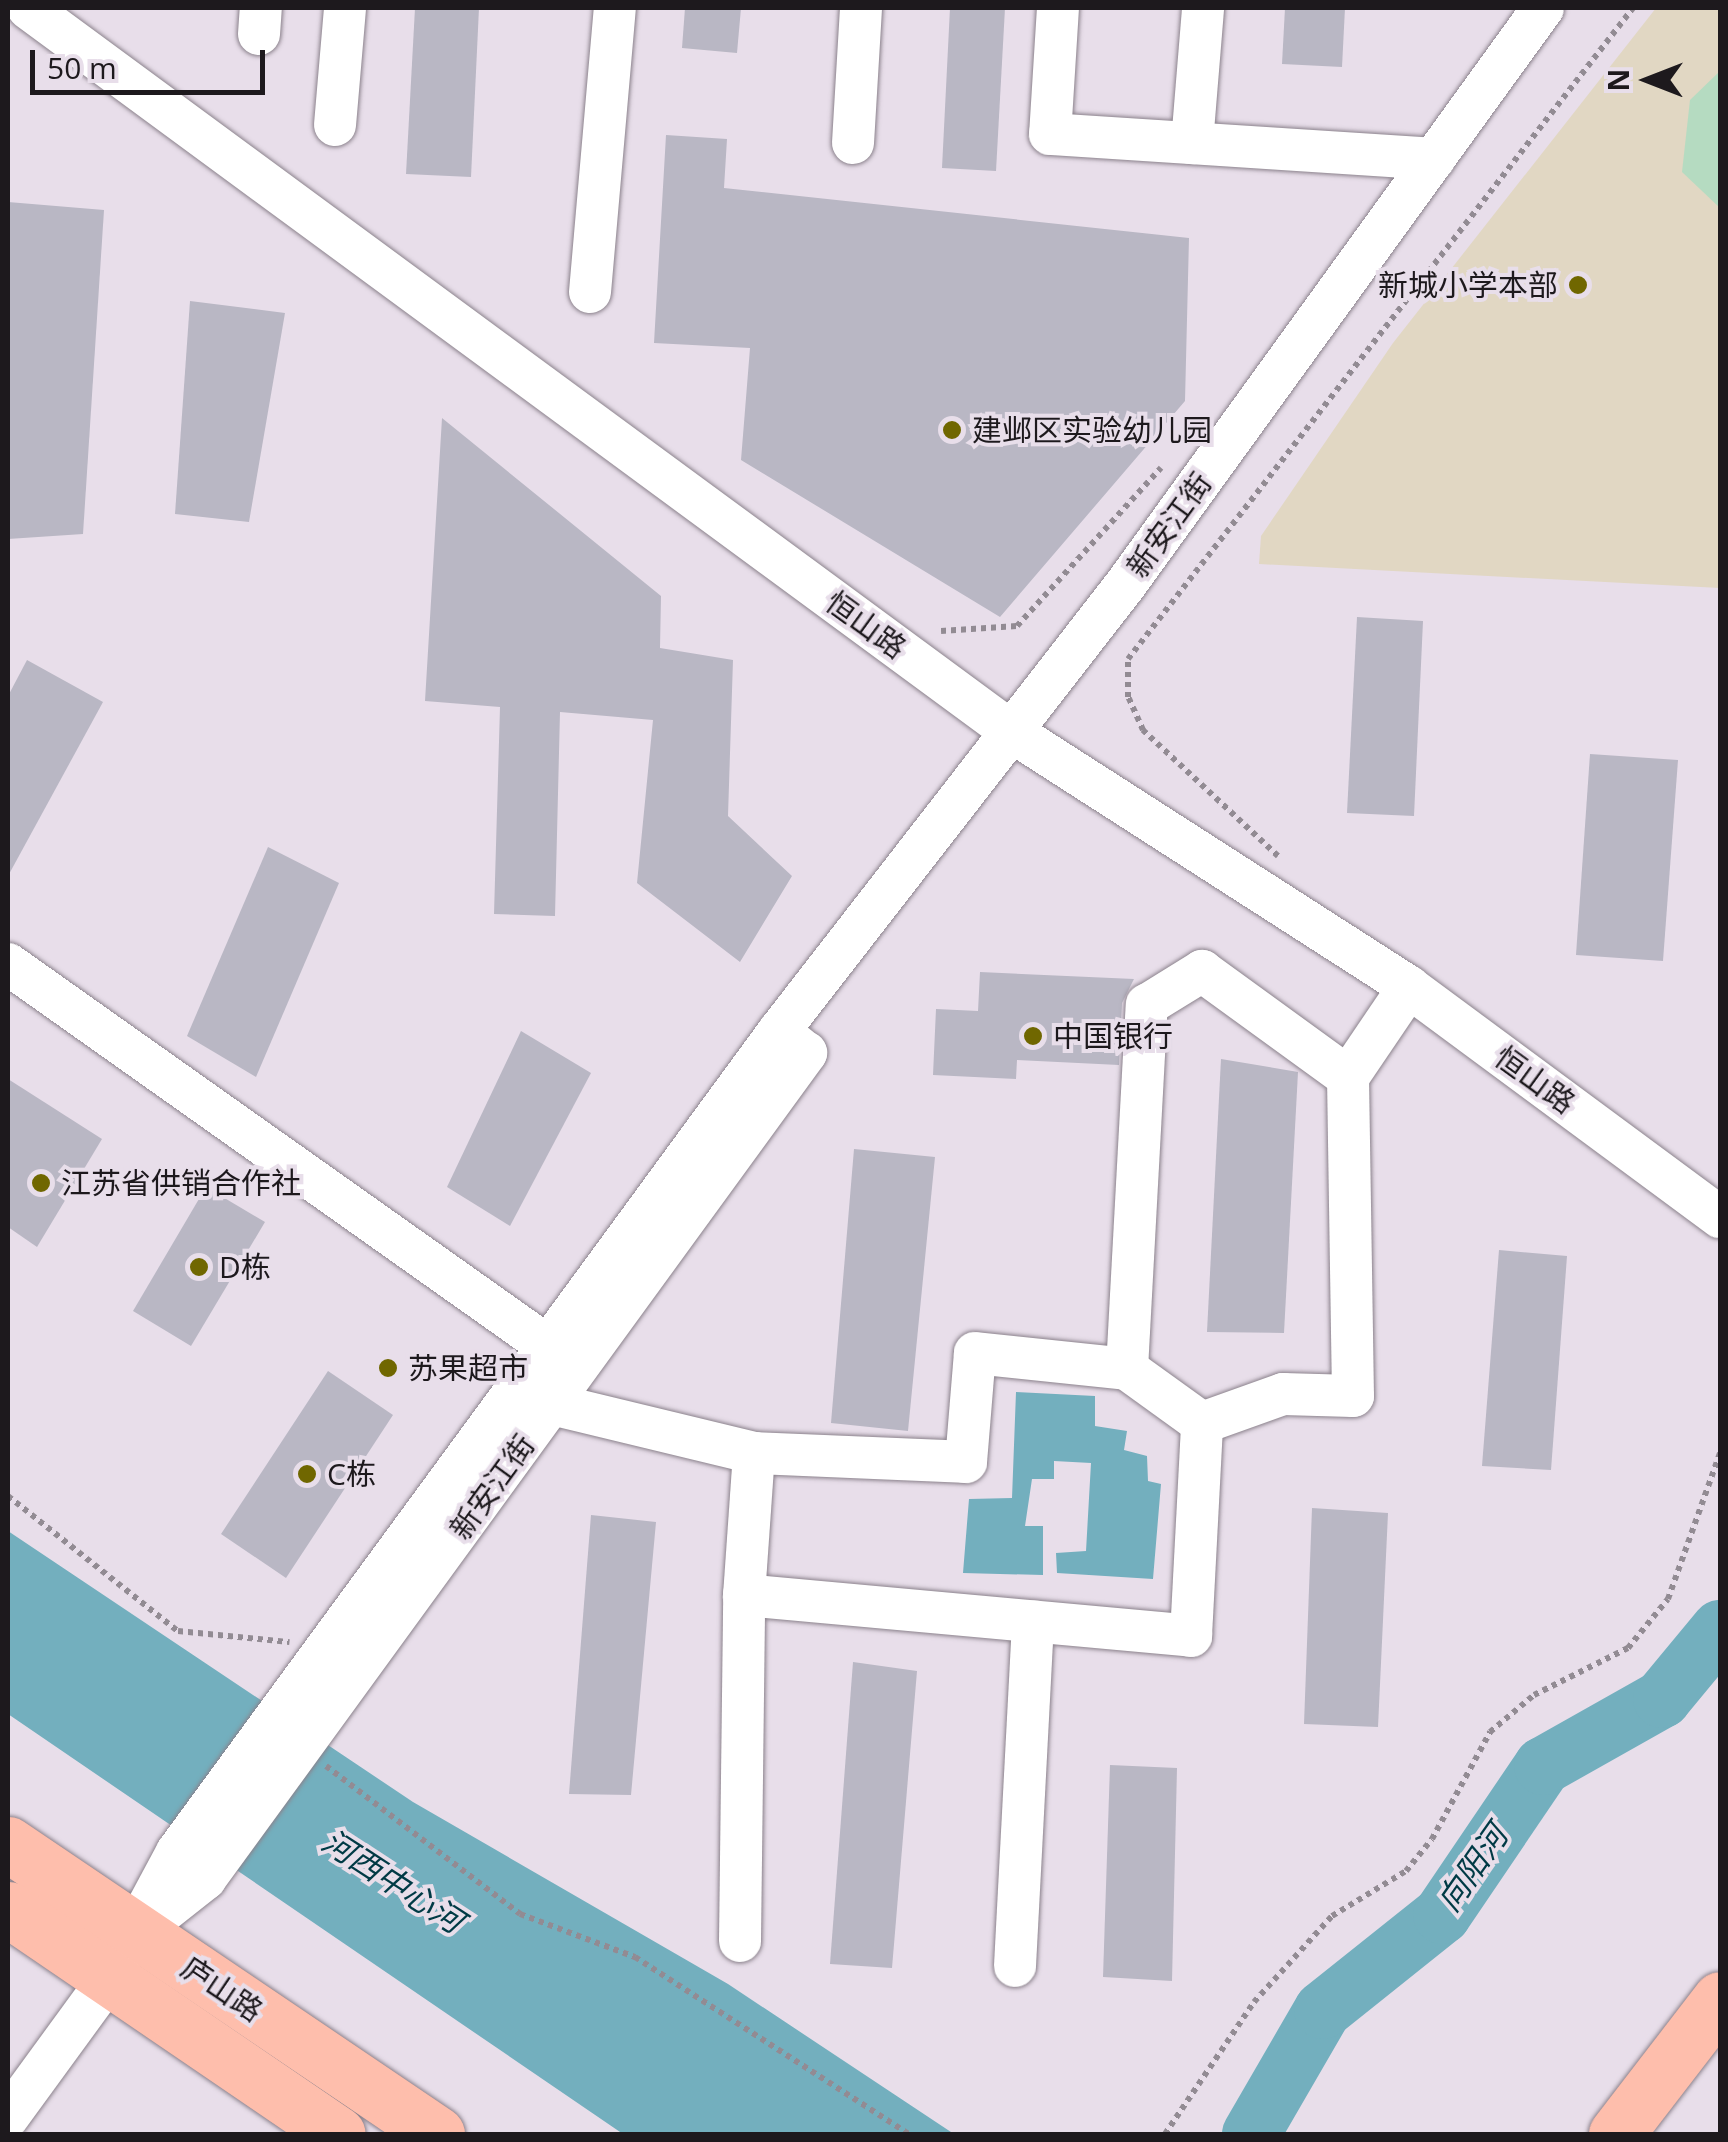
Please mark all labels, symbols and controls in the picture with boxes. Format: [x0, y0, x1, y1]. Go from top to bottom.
scale bar [35, 30, 270, 92]
north arrow [1598, 30, 1698, 130]
text: 50 m [47, 47, 117, 88]
text: N [1599, 69, 1637, 91]
place label: 新城小学本部 [1378, 267, 1558, 303]
marker: 新城小学本部 [1567, 274, 1589, 296]
place label: 建邺区实验幼儿园 [972, 412, 1212, 448]
marker: 建邺区实验幼儿园 [941, 419, 963, 441]
street label: 新安江街 [1119, 466, 1219, 584]
street label: 恒山路 [819, 584, 913, 666]
place label: 中国银行 [1053, 1018, 1173, 1054]
marker: 中国银行 [1022, 1025, 1044, 1047]
street label: 恒山路 [1488, 1039, 1582, 1121]
place label: 江苏省供销合作社 [61, 1165, 301, 1201]
marker: 江苏省供销合作社 [30, 1172, 52, 1194]
place label: D栋 [219, 1249, 271, 1285]
marker: D栋 [188, 1256, 210, 1278]
place label: 苏果超市 [408, 1350, 528, 1386]
marker: 苏果超市 [377, 1357, 399, 1379]
street label: 新安江街 [442, 1428, 542, 1546]
place label: C栋 [327, 1456, 376, 1492]
marker: C栋 [296, 1463, 318, 1485]
water label: 向阳河 [1429, 1818, 1515, 1918]
water label: 河西中心河 [315, 1821, 471, 1941]
street label: 庐山路 [175, 1949, 269, 2029]

